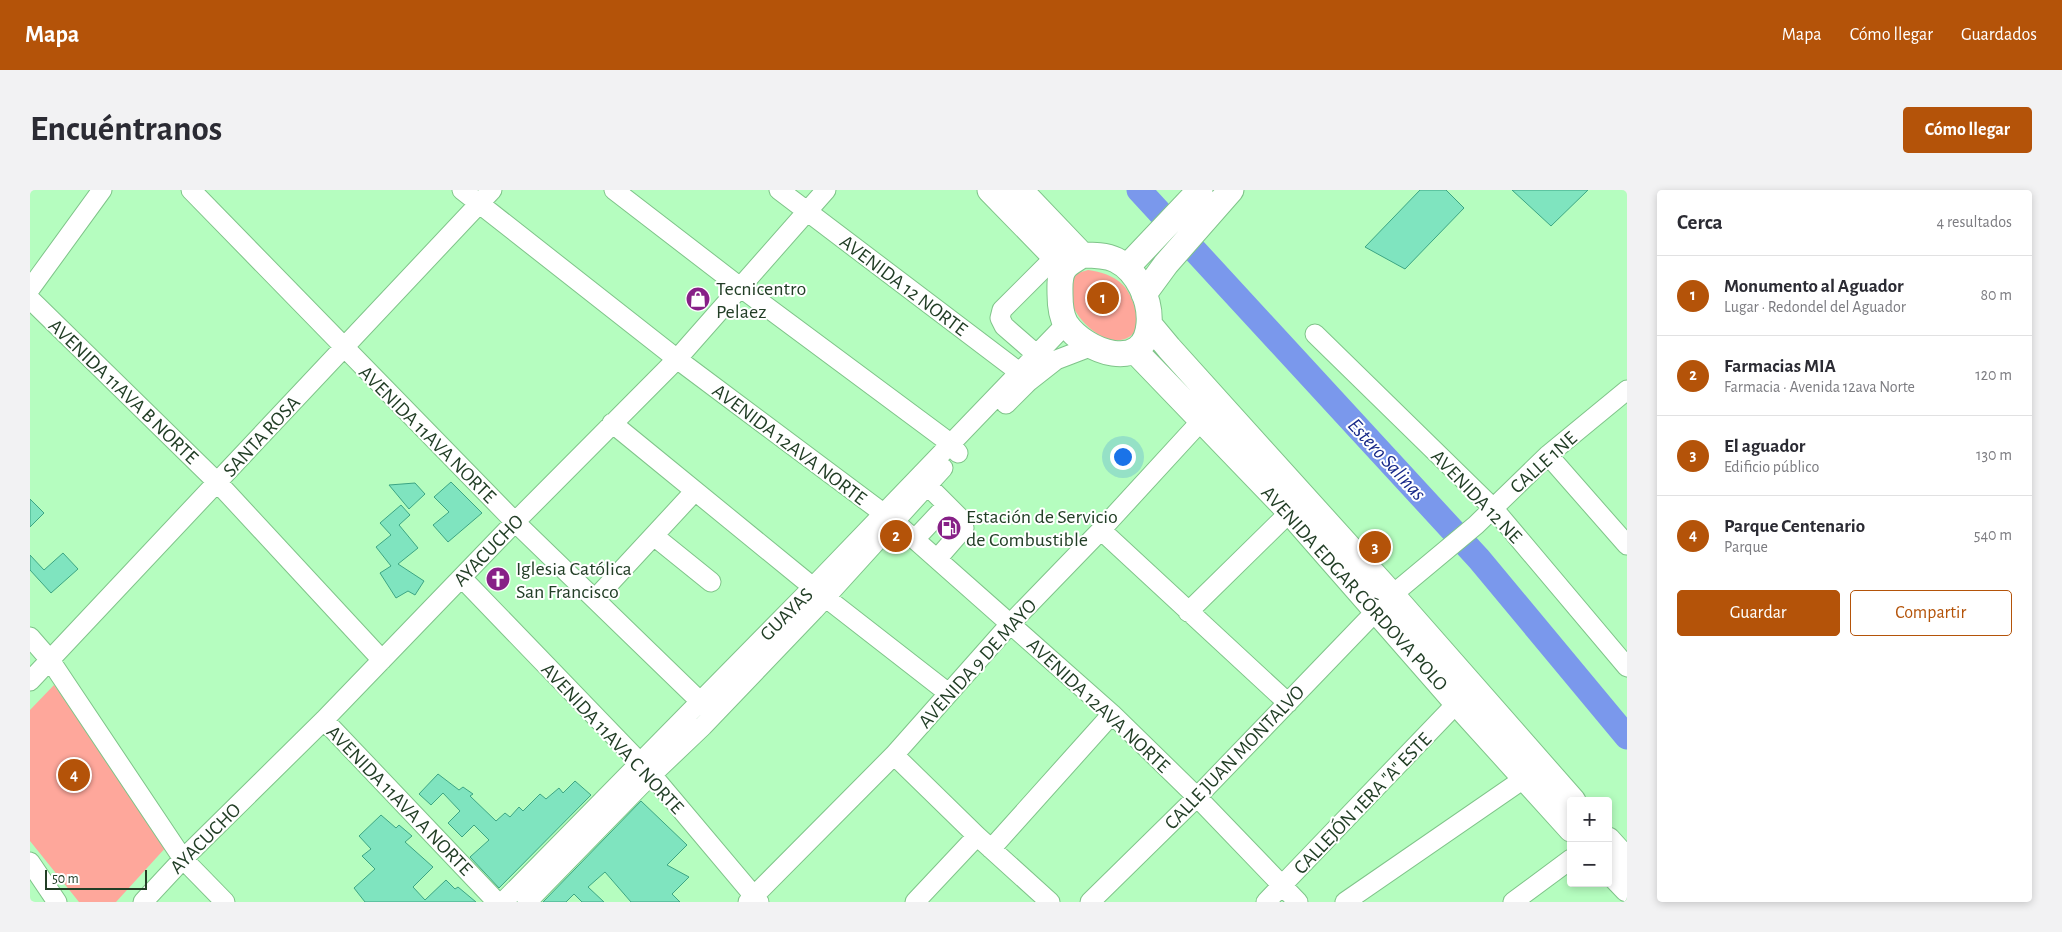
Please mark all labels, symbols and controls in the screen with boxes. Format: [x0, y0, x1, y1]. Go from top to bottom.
text: Mapa [25, 23, 79, 47]
text: Mapa [1782, 26, 1822, 44]
text: Cómo llegar [1850, 26, 1933, 44]
text: Guardados [1961, 26, 2037, 44]
button: Cómo llegar [1903, 107, 2032, 153]
text: Encuéntranos [30, 112, 222, 147]
text: Cerca [1677, 212, 1723, 233]
text: 4 resultados [1937, 214, 2012, 230]
street label: AVENIDA 12 NORTE [836, 232, 971, 340]
text: Monumento al Aguador [1724, 277, 1904, 296]
place label: Tecnicentro Pelaez [716, 279, 806, 322]
pin: 1 [1087, 279, 1119, 317]
shop icon: Tecnicentro Pelaez [685, 286, 711, 312]
text: 1 [1690, 287, 1696, 303]
text: 80 m [1981, 287, 2012, 303]
text: Lugar · Redondel del Aguador [1724, 299, 1906, 315]
street label: AVENIDA 11AVA B NORTE [45, 315, 202, 468]
text: Farmacias MIA [1724, 357, 1836, 376]
street label: AVENIDA 11AVA NORTE [355, 362, 500, 507]
text: 2 [1689, 367, 1697, 383]
text: 120 m [1975, 367, 2012, 383]
text: Farmacia · Avenida 12ava Norte [1724, 379, 1915, 395]
street label: AVENIDA 12AVA NORTE [709, 380, 870, 509]
street label: SANTA ROSA [219, 392, 304, 481]
water label: Estero Salinas [1344, 414, 1430, 504]
street label: CALLE 1NE [1507, 428, 1581, 498]
text: El aguador [1724, 437, 1805, 456]
your location [1110, 444, 1136, 470]
street label: AVENIDA 12 NE [1427, 446, 1526, 547]
text: 3 [1690, 447, 1696, 463]
text: 130 m [1976, 447, 2012, 463]
text: Edificio público [1724, 459, 1819, 475]
street label: AVENIDA EDGAR CÓRDOVA POLO [1257, 482, 1452, 695]
place label: Estación de Servicio de Combustible [966, 507, 1118, 550]
street label: AYACUCHO [450, 511, 527, 590]
fuel station icon: Estación de Servicio de Combustible [936, 515, 962, 541]
pin: 2 [880, 517, 912, 555]
text: Parque Centenario [1724, 517, 1865, 536]
text: 4 [1689, 527, 1697, 543]
text: 540 m [1974, 527, 2012, 543]
pin: 3 [1359, 528, 1391, 566]
text: Parque [1724, 539, 1768, 555]
place label: Iglesia Católica San Francisco [516, 559, 632, 602]
church icon: Iglesia Católica San Francisco [485, 566, 511, 592]
street label: GUAYAS [757, 585, 817, 645]
button: Guardar [1677, 590, 1840, 636]
button: Compartir [1850, 590, 2012, 636]
street label: AVENIDA 9 DE MAYO [915, 595, 1041, 732]
street label: AVENIDA 12AVA NORTE [1023, 635, 1174, 777]
street label: AVENIDA 11AVA C NORTE [537, 659, 688, 818]
street label: CALLE JUAN MONTALVO [1161, 682, 1308, 834]
street label: AVENIDA 11AVA A NORTE [323, 722, 476, 880]
street label: CALLEJÓN 1ERA "A" ESTE [1289, 728, 1435, 878]
pin: 4 [58, 756, 90, 794]
map controls [1567, 797, 1612, 887]
button: + [1567, 797, 1612, 842]
street label: AYACUCHO [167, 800, 245, 878]
button: − [1567, 842, 1612, 887]
scale bar [45, 867, 148, 890]
text: 50 m [52, 872, 79, 886]

